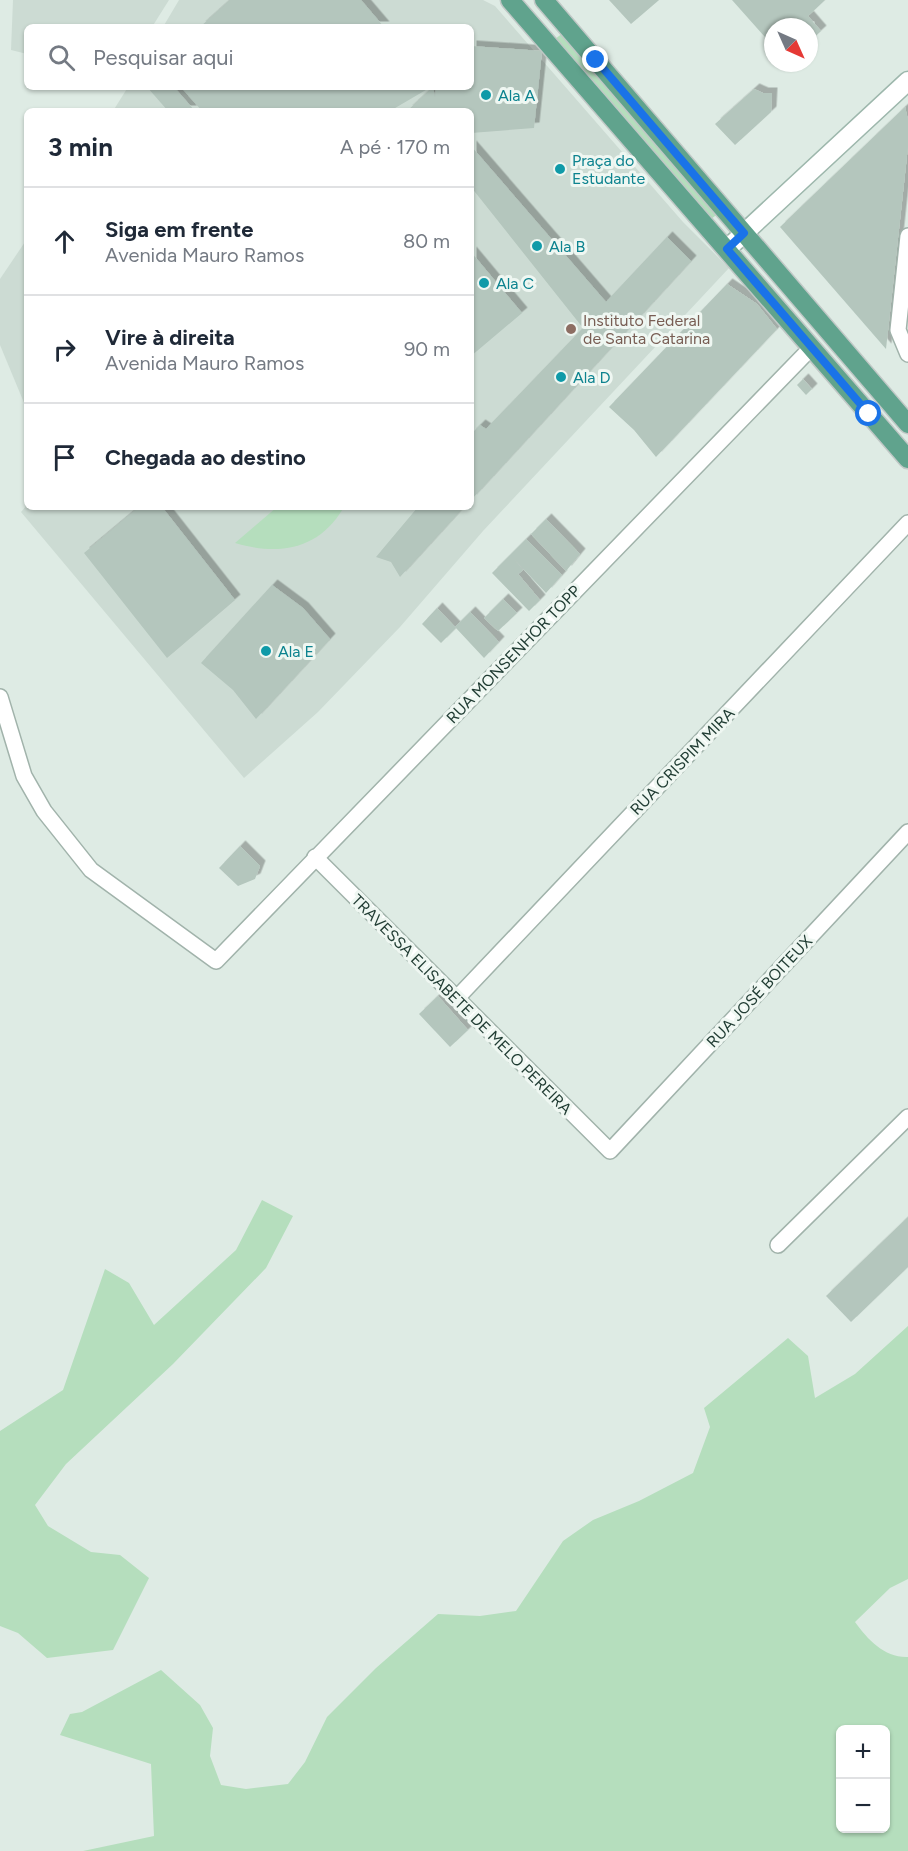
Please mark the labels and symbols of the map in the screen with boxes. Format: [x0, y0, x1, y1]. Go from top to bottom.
north arrow [764, 18, 818, 72]
route end [582, 46, 608, 72]
place label: Ala A [498, 86, 535, 105]
marker: Ala A [479, 88, 493, 102]
place label: Praça do Estudante [572, 151, 645, 188]
marker: Praça do Estudante [553, 162, 567, 176]
place label: Ala B [549, 237, 585, 256]
marker: Ala B [530, 239, 544, 253]
place label: Ala C [496, 274, 534, 293]
marker: Ala C [477, 276, 491, 290]
place label: Instituto Federal de Santa Catarina [583, 311, 710, 348]
marker: Instituto Federal de Santa Catarina [564, 322, 578, 336]
place label: Ala D [573, 368, 610, 387]
marker: Ala D [554, 370, 568, 384]
route start [855, 400, 881, 426]
street label: RUA MONSENHOR TOPP [443, 581, 584, 727]
place label: Ala E [278, 642, 314, 661]
marker: Ala E [259, 644, 273, 658]
street label: RUA CRISPIM MIRA [626, 704, 739, 819]
street label: TRAVESSA ELISABETE DE MELO PEREIRA [348, 890, 576, 1119]
street label: RUA JOSÉ BOITEUX [703, 931, 816, 1051]

